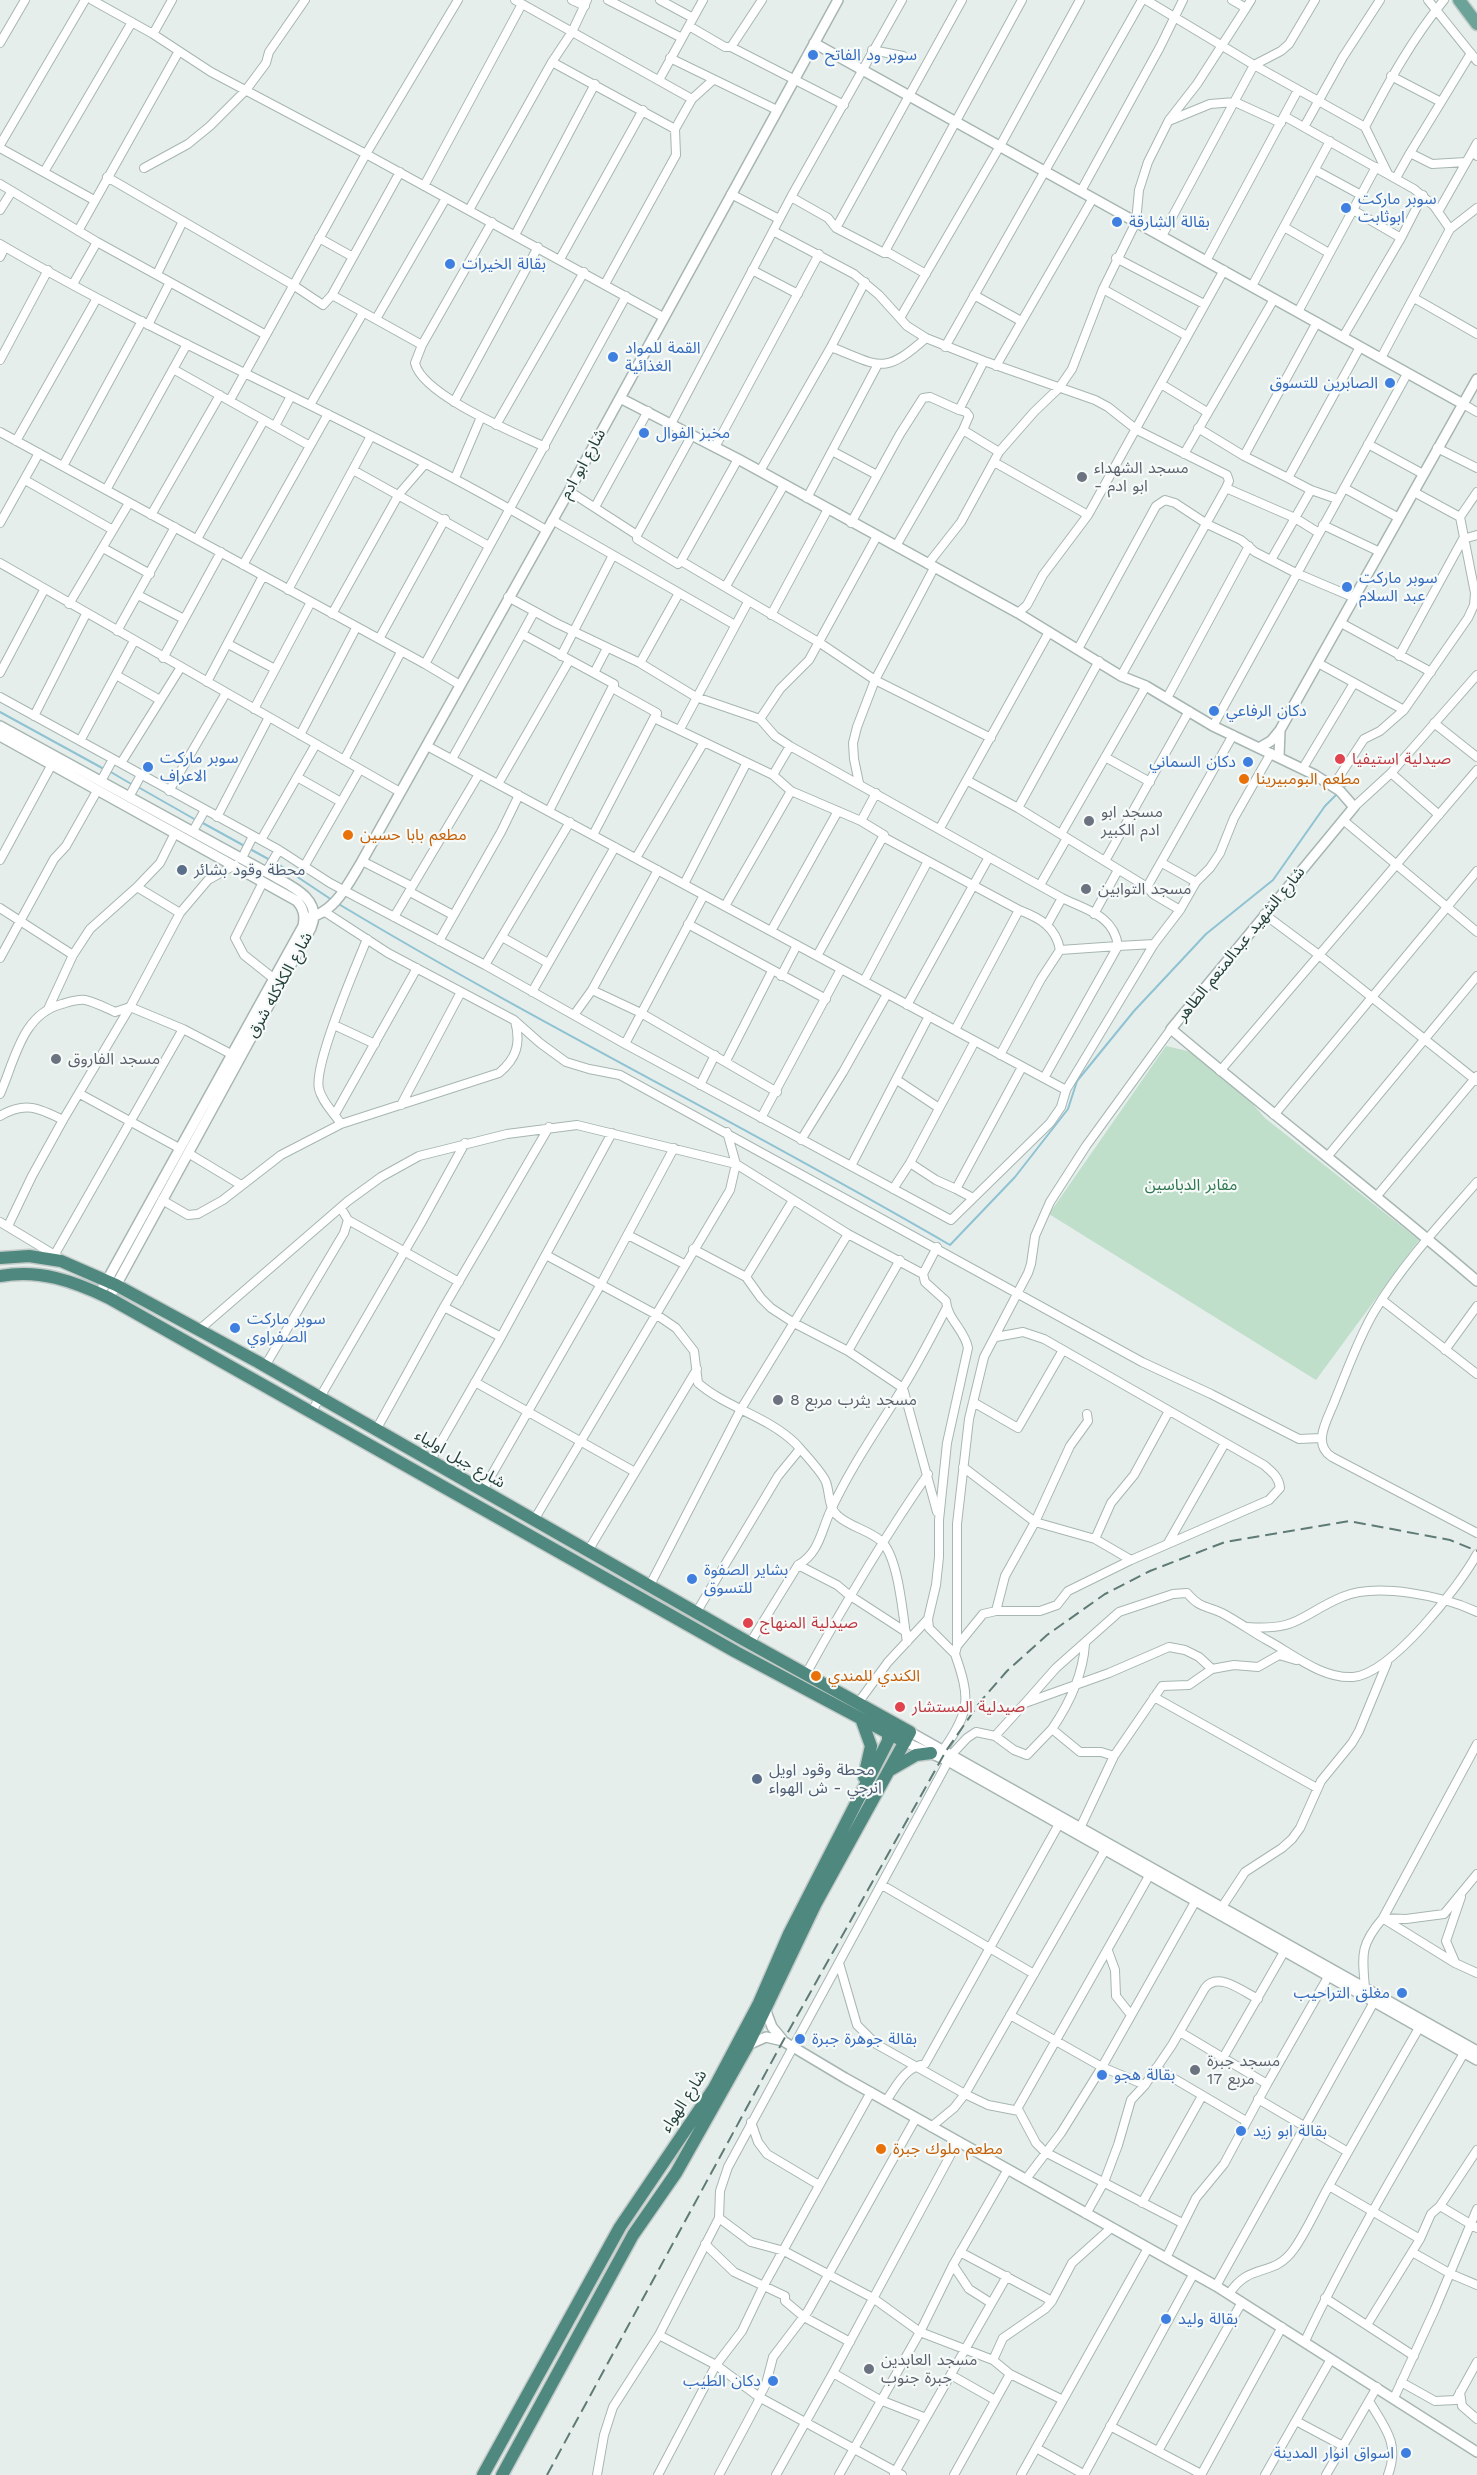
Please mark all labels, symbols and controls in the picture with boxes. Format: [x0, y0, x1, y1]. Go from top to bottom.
place label: سوبر ود الفاتح [825, 45, 917, 65]
marker: سوبر ود الفاتح [806, 48, 820, 62]
place label: سوبر ماركت ابوثابت [1358, 189, 1437, 227]
marker: سوبر ماركت ابوثابت [1339, 201, 1353, 215]
place label: بقالة الشارقة [1129, 212, 1210, 232]
marker: بقالة الشارقة [1110, 215, 1124, 229]
place label: بقالة الخيرات [462, 254, 546, 274]
marker: بقالة الخيرات [443, 257, 457, 271]
place label: القمة للمواد الغذائية [625, 338, 701, 376]
marker: القمة للمواد الغذائية [606, 350, 620, 364]
place label: الصابرين للتسوق [1270, 373, 1378, 393]
marker: الصابرين للتسوق [1383, 376, 1397, 390]
place label: مخبز الفوال [656, 423, 730, 443]
street label: شارع ابو ادم [556, 426, 610, 502]
marker: مخبز الفوال [637, 426, 651, 440]
place label: مسجد الشهداء - ابو ادم [1094, 458, 1189, 496]
marker: مسجد الشهداء - ابو ادم [1075, 470, 1089, 484]
place label: سوبر ماركت عبد السلام [1359, 568, 1438, 606]
marker: سوبر ماركت عبد السلام [1340, 580, 1354, 594]
place label: دكان الرفاعي [1226, 701, 1307, 721]
marker: دكان الرفاعي [1207, 704, 1221, 718]
place label: سوبر ماركت الاعراف [160, 748, 239, 786]
place label: صيدلية استيفيا [1352, 749, 1451, 769]
place label: دكان السماني [1149, 752, 1236, 772]
marker: صيدلية استيفيا [1333, 752, 1347, 766]
marker: دكان السماني [1241, 755, 1255, 769]
marker: سوبر ماركت الاعراف [141, 760, 155, 774]
place label: مطعم البومبيرينا [1256, 769, 1360, 789]
marker: مطعم البومبيرينا [1237, 772, 1251, 786]
place label: مسجد ابو ادم الكبير [1101, 802, 1163, 840]
marker: مسجد ابو ادم الكبير [1082, 814, 1096, 828]
place label: مطعم بابا حسين [360, 825, 467, 845]
marker: مطعم بابا حسين [341, 828, 355, 842]
place label: محطة وقود بشائر [194, 860, 305, 880]
marker: محطة وقود بشائر [175, 863, 189, 877]
street label: شارع الشهيد عبدالمنعم الطاهر [1173, 863, 1309, 1025]
place label: مسجد التوابين [1098, 879, 1191, 899]
marker: مسجد التوابين [1079, 882, 1093, 896]
street label: شارع الكلاكله شرق [243, 929, 317, 1041]
place label: مسجد الفاروق [68, 1049, 160, 1069]
marker: مسجد الفاروق [49, 1052, 63, 1066]
park label: مقابر الدباسين [1145, 1175, 1237, 1195]
place label: سوبر ماركت الصفراوي [247, 1309, 326, 1347]
marker: سوبر ماركت الصفراوي [228, 1321, 242, 1335]
place label: مسجد يثرب مربع 8 [790, 1390, 917, 1410]
marker: مسجد يثرب مربع 8 [771, 1393, 785, 1407]
street label: شارع جبل اولياء [411, 1425, 509, 1493]
place label: بشاير الصفوة للتسوق [704, 1560, 788, 1598]
marker: بشاير الصفوة للتسوق [685, 1572, 699, 1586]
place label: صيدلية المنهاج [760, 1613, 858, 1633]
marker: صيدلية المنهاج [741, 1616, 755, 1630]
place label: الكندي للمندي [828, 1666, 920, 1686]
marker: الكندي للمندي [809, 1669, 823, 1683]
place label: صيدلية المستشار [912, 1697, 1025, 1717]
marker: صيدلية المستشار [893, 1700, 907, 1714]
place label: محطة وقود اويل انرجي - ش الهواء [769, 1760, 882, 1798]
marker: محطة وقود اويل انرجي - ش الهواء [750, 1772, 764, 1786]
place label: مغلق التراحيب [1294, 1983, 1390, 2003]
marker: مغلق التراحيب [1395, 1986, 1409, 2000]
place label: بقالة جوهرة جبرة [812, 2029, 917, 2049]
marker: بقالة جوهرة جبرة [793, 2032, 807, 2046]
place label: مسجد جبرة مربع 17 [1207, 2051, 1280, 2089]
marker: مسجد جبرة مربع 17 [1188, 2063, 1202, 2077]
place label: بقالة هجو [1114, 2065, 1175, 2085]
street label: شارع الهواء [657, 2066, 711, 2136]
marker: بقالة هجو [1095, 2068, 1109, 2082]
place label: بقالة ابو زيد [1253, 2121, 1327, 2141]
marker: بقالة ابو زيد [1234, 2124, 1248, 2138]
place label: مطعم ملوك جبرة [893, 2139, 1003, 2159]
marker: مطعم ملوك جبرة [874, 2142, 888, 2156]
place label: بقالة وليد [1178, 2309, 1238, 2329]
marker: بقالة وليد [1159, 2312, 1173, 2326]
place label: مسجد العابدين جبرة جنوب [881, 2350, 977, 2388]
marker: مسجد العابدين جبرة جنوب [862, 2362, 876, 2376]
place label: دكان الطيب [683, 2371, 761, 2391]
marker: دكان الطيب [766, 2374, 780, 2388]
place label: اسواق انوار المدينة [1274, 2443, 1394, 2463]
marker: اسواق انوار المدينة [1399, 2446, 1413, 2460]

